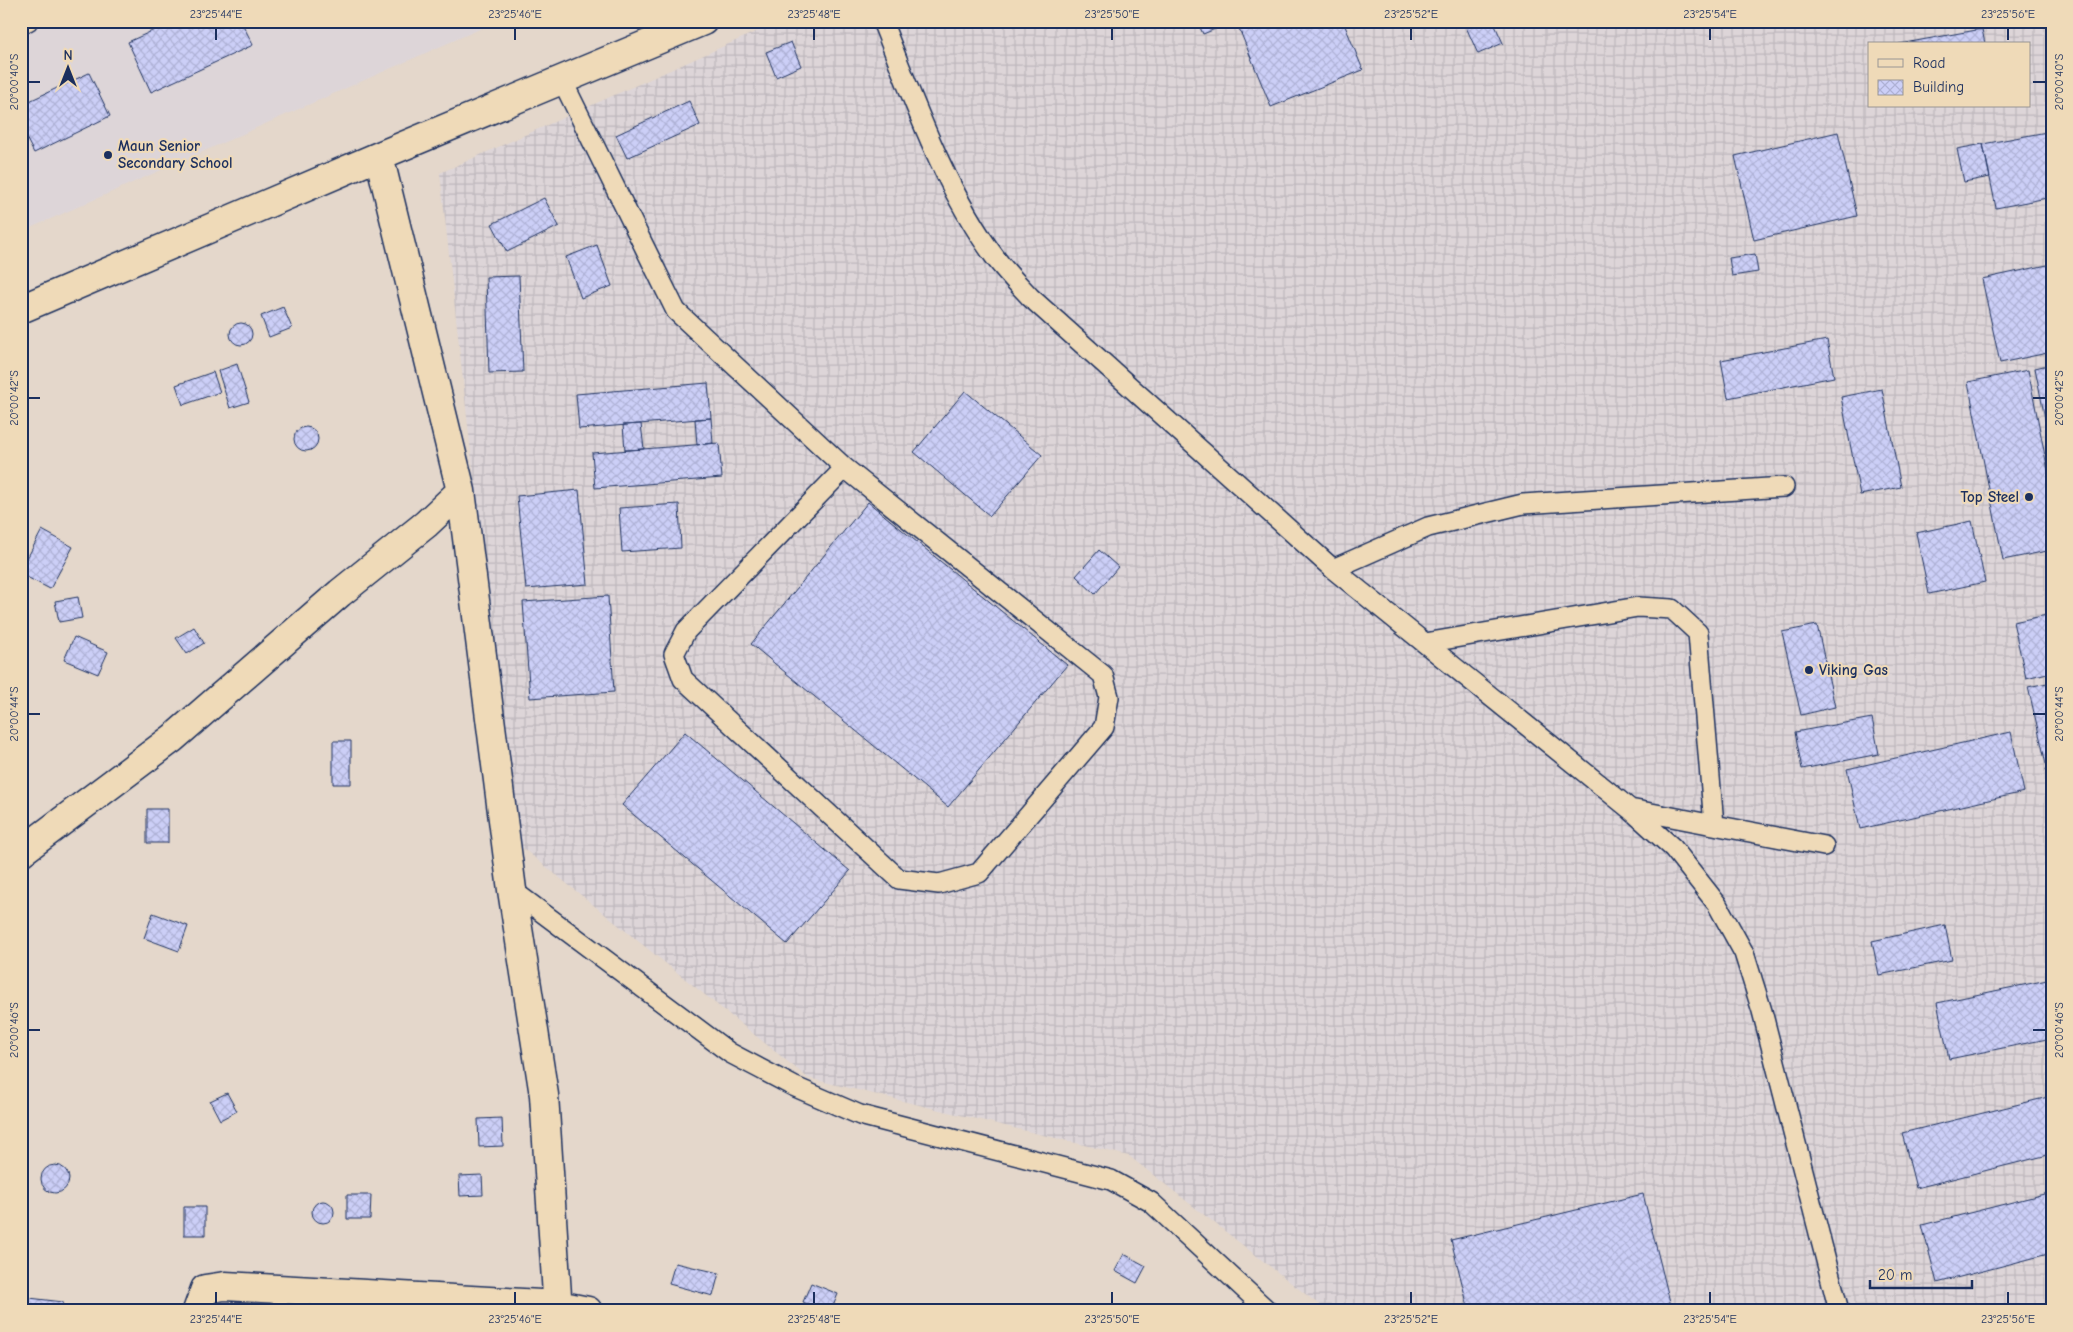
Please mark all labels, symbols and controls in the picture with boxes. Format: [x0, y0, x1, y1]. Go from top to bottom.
text: 23°25'44"E [190, 7, 242, 21]
text: 23°25'46"E [488, 7, 542, 21]
text: 23°25'48"E [788, 7, 840, 21]
text: 23°25'50"E [1085, 7, 1139, 21]
text: 23°25'52"E [1384, 7, 1438, 21]
text: 23°25'54"E [1683, 7, 1737, 21]
text: 23°25'56"E [1981, 7, 2035, 21]
north arrow [42, 42, 92, 92]
legend [1868, 42, 2030, 108]
text: N [63, 47, 73, 64]
text: 20°00'40"S [7, 53, 21, 110]
text: 20°00'40"S [2052, 53, 2066, 110]
text: Road [1913, 54, 1945, 72]
text: Building [1913, 78, 1964, 96]
place label: Maun Senior Secondary School [118, 137, 232, 172]
marker: Maun Senior Secondary School [102, 149, 114, 161]
text: 20°00'42"S [7, 370, 21, 426]
text: 20°00'42"S [2052, 370, 2066, 426]
place label: Top Steel [1960, 488, 2019, 506]
marker: Top Steel [2023, 491, 2035, 503]
place label: Viking Gas [1819, 661, 1888, 679]
marker: Viking Gas [1803, 664, 1815, 676]
text: 20°00'44"S [7, 686, 21, 742]
text: 20°00'44"S [2052, 686, 2066, 742]
text: 20°00'46"S [7, 1002, 21, 1058]
text: 20°00'46"S [2052, 1002, 2066, 1058]
scale bar [1870, 1257, 1973, 1289]
text: 20 m [1878, 1266, 1912, 1284]
text: 23°25'44"E [190, 1312, 242, 1326]
text: 23°25'46"E [488, 1312, 542, 1326]
text: 23°25'48"E [788, 1312, 840, 1326]
text: 23°25'50"E [1085, 1312, 1139, 1326]
text: 23°25'52"E [1384, 1312, 1438, 1326]
text: 23°25'54"E [1683, 1312, 1737, 1326]
text: 23°25'56"E [1981, 1312, 2035, 1326]

